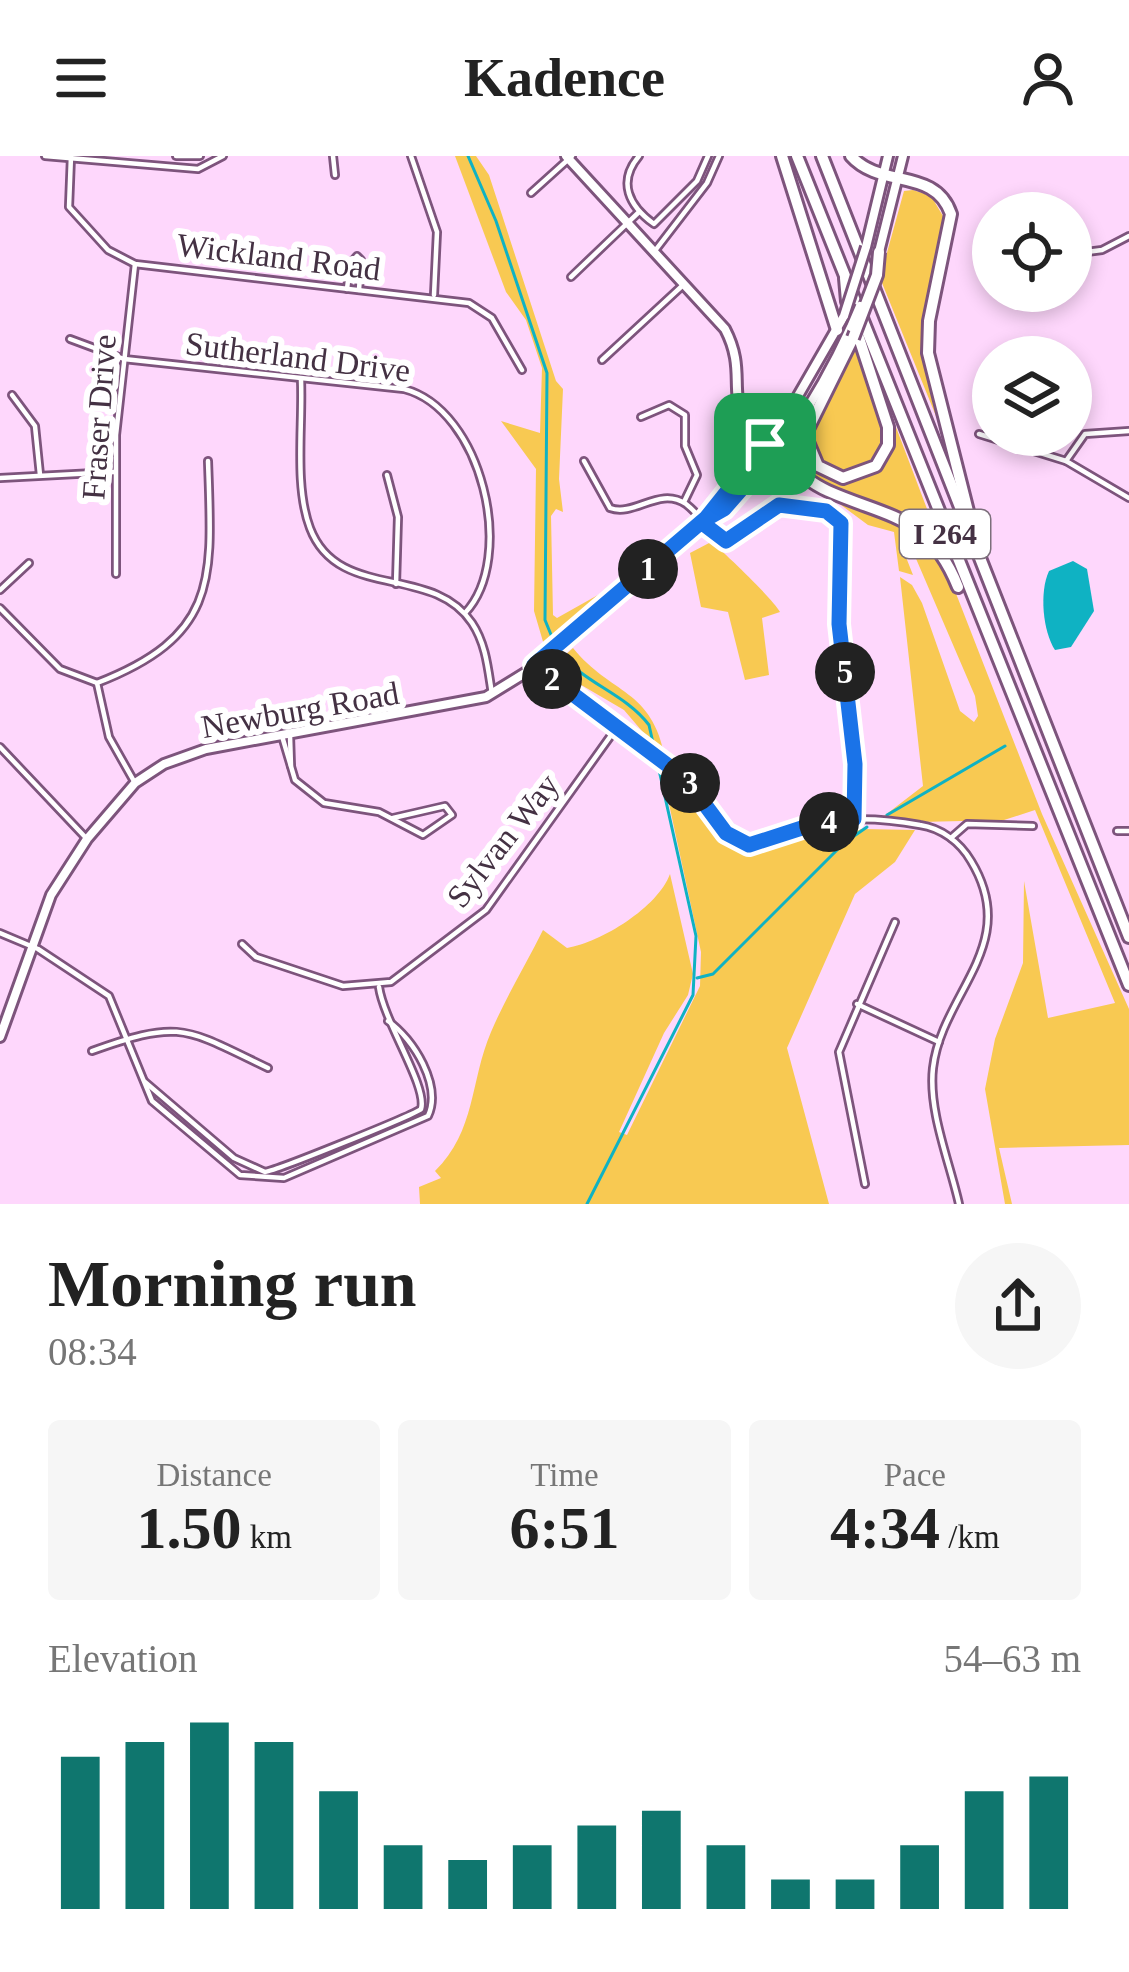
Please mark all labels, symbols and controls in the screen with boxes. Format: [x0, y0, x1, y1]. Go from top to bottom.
icon: menu [48, 45, 114, 111]
icon: person [1015, 45, 1081, 111]
text: Kadence [464, 48, 665, 108]
map controls [972, 192, 1092, 456]
button: locate [972, 192, 1092, 312]
street label: Wickland Road [175, 227, 383, 287]
street label: Sutherland Drive [183, 325, 412, 389]
street label: Fraser Drive [75, 333, 123, 501]
button: layers [972, 336, 1092, 456]
pin [714, 393, 816, 495]
icon: arrive [732, 411, 798, 477]
road number: I 264 [900, 510, 990, 558]
pin: 1 [618, 539, 678, 599]
text: 1 [640, 551, 656, 587]
pin: 5 [815, 642, 875, 702]
pin: 2 [522, 649, 582, 709]
text: 5 [837, 654, 853, 690]
text: 2 [544, 661, 560, 697]
street label: Newburg Road [199, 675, 402, 745]
pin: 3 [660, 753, 720, 813]
text: 3 [682, 765, 698, 801]
street label: Sylvan Way [440, 767, 566, 914]
pin: 4 [799, 792, 859, 852]
text: 4 [821, 804, 837, 840]
button: share [955, 1243, 1081, 1369]
text: Morning run [48, 1247, 417, 1320]
text: 08:34 [48, 1330, 137, 1373]
text: Distance [156, 1457, 272, 1493]
text: Time [530, 1457, 599, 1493]
text: Pace [884, 1457, 946, 1493]
text: 1.50 [136, 1495, 241, 1561]
text: 6:51 [510, 1495, 619, 1561]
text: 4:34 [830, 1495, 940, 1561]
text: km [241, 1519, 292, 1555]
text: /km [940, 1519, 1000, 1555]
text: Elevation [48, 1637, 197, 1680]
text: 54–63 m [943, 1637, 1081, 1680]

